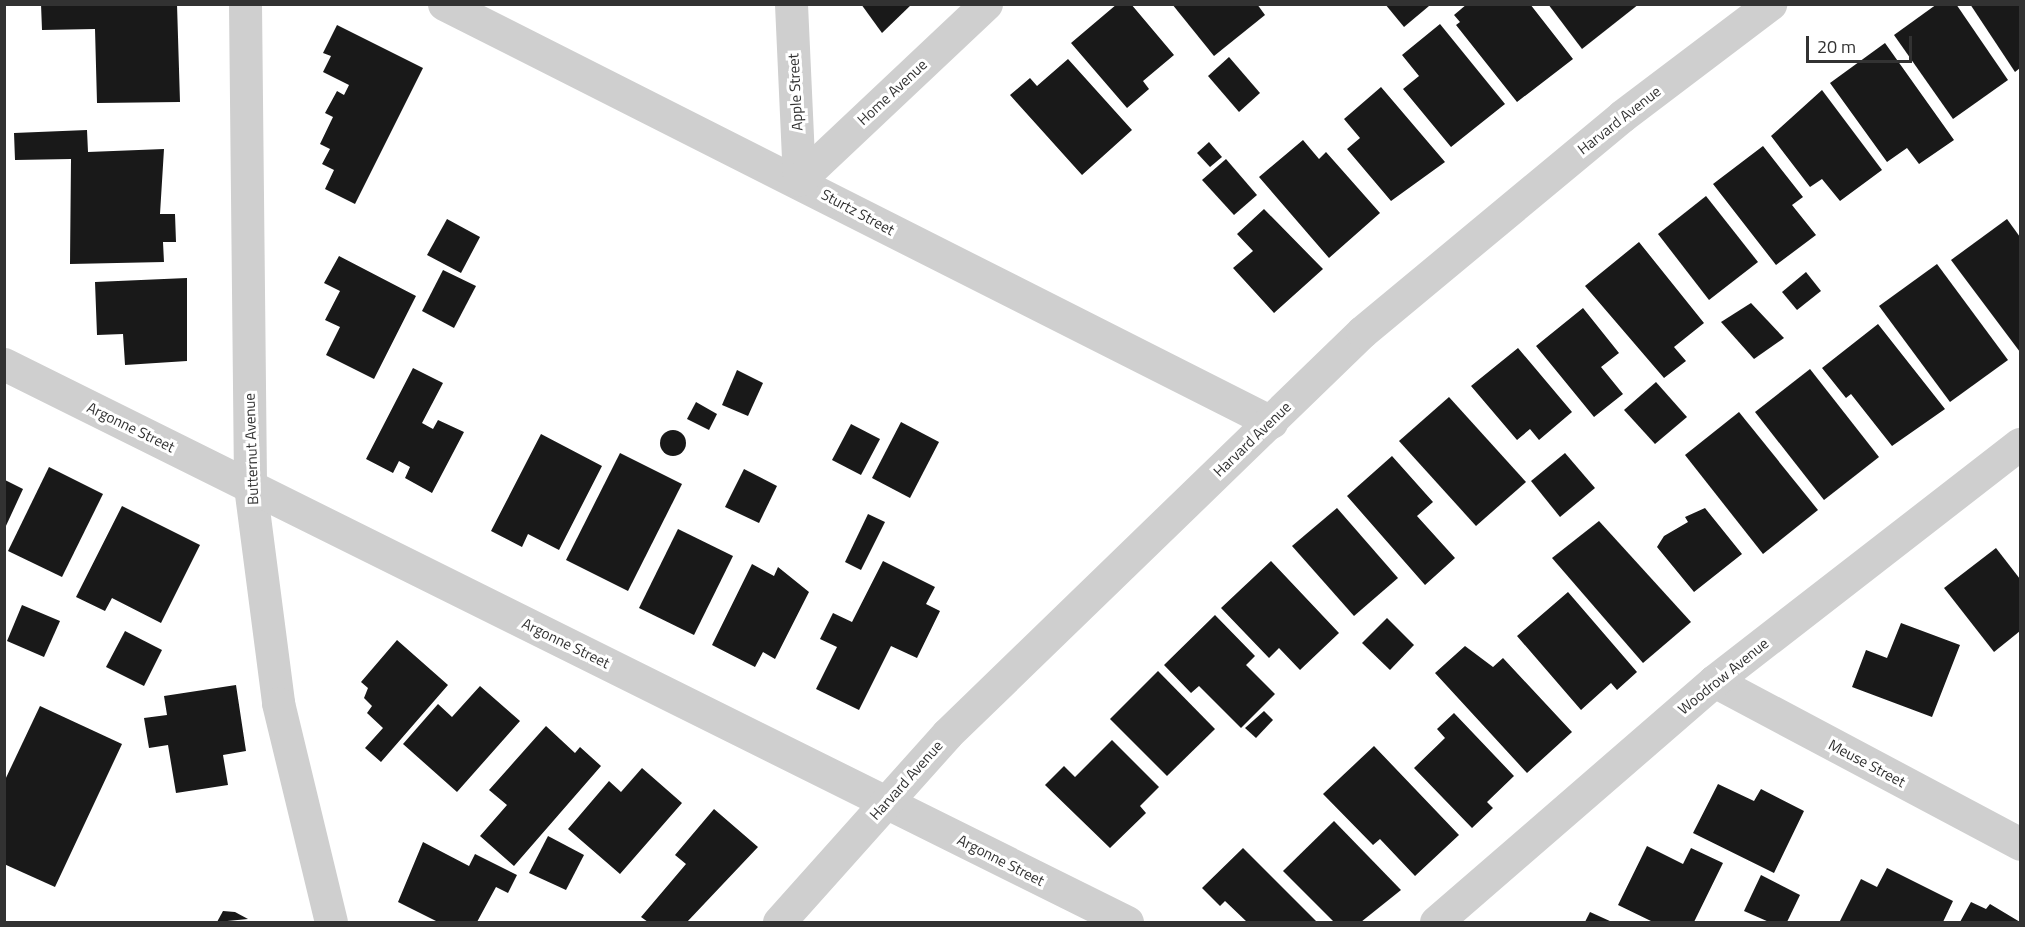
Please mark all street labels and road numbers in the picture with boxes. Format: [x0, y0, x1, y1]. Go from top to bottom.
street label: Apple Street [784, 53, 806, 131]
street label: Home Avenue [854, 55, 930, 129]
street label: Harvard Avenue [1574, 82, 1664, 158]
street label: Sturtz Street [818, 185, 898, 239]
street label: Butternut Avenue [240, 393, 262, 505]
street label: Argonne Street [84, 398, 178, 456]
street label: Harvard Avenue [1210, 398, 1294, 480]
street label: Argonne Street [519, 614, 613, 672]
street label: Woodrow Avenue [1674, 634, 1772, 718]
street label: Meuse Street [1825, 735, 1909, 791]
street label: Harvard Avenue [866, 737, 946, 823]
street label: Argonne Street [954, 830, 1048, 890]

